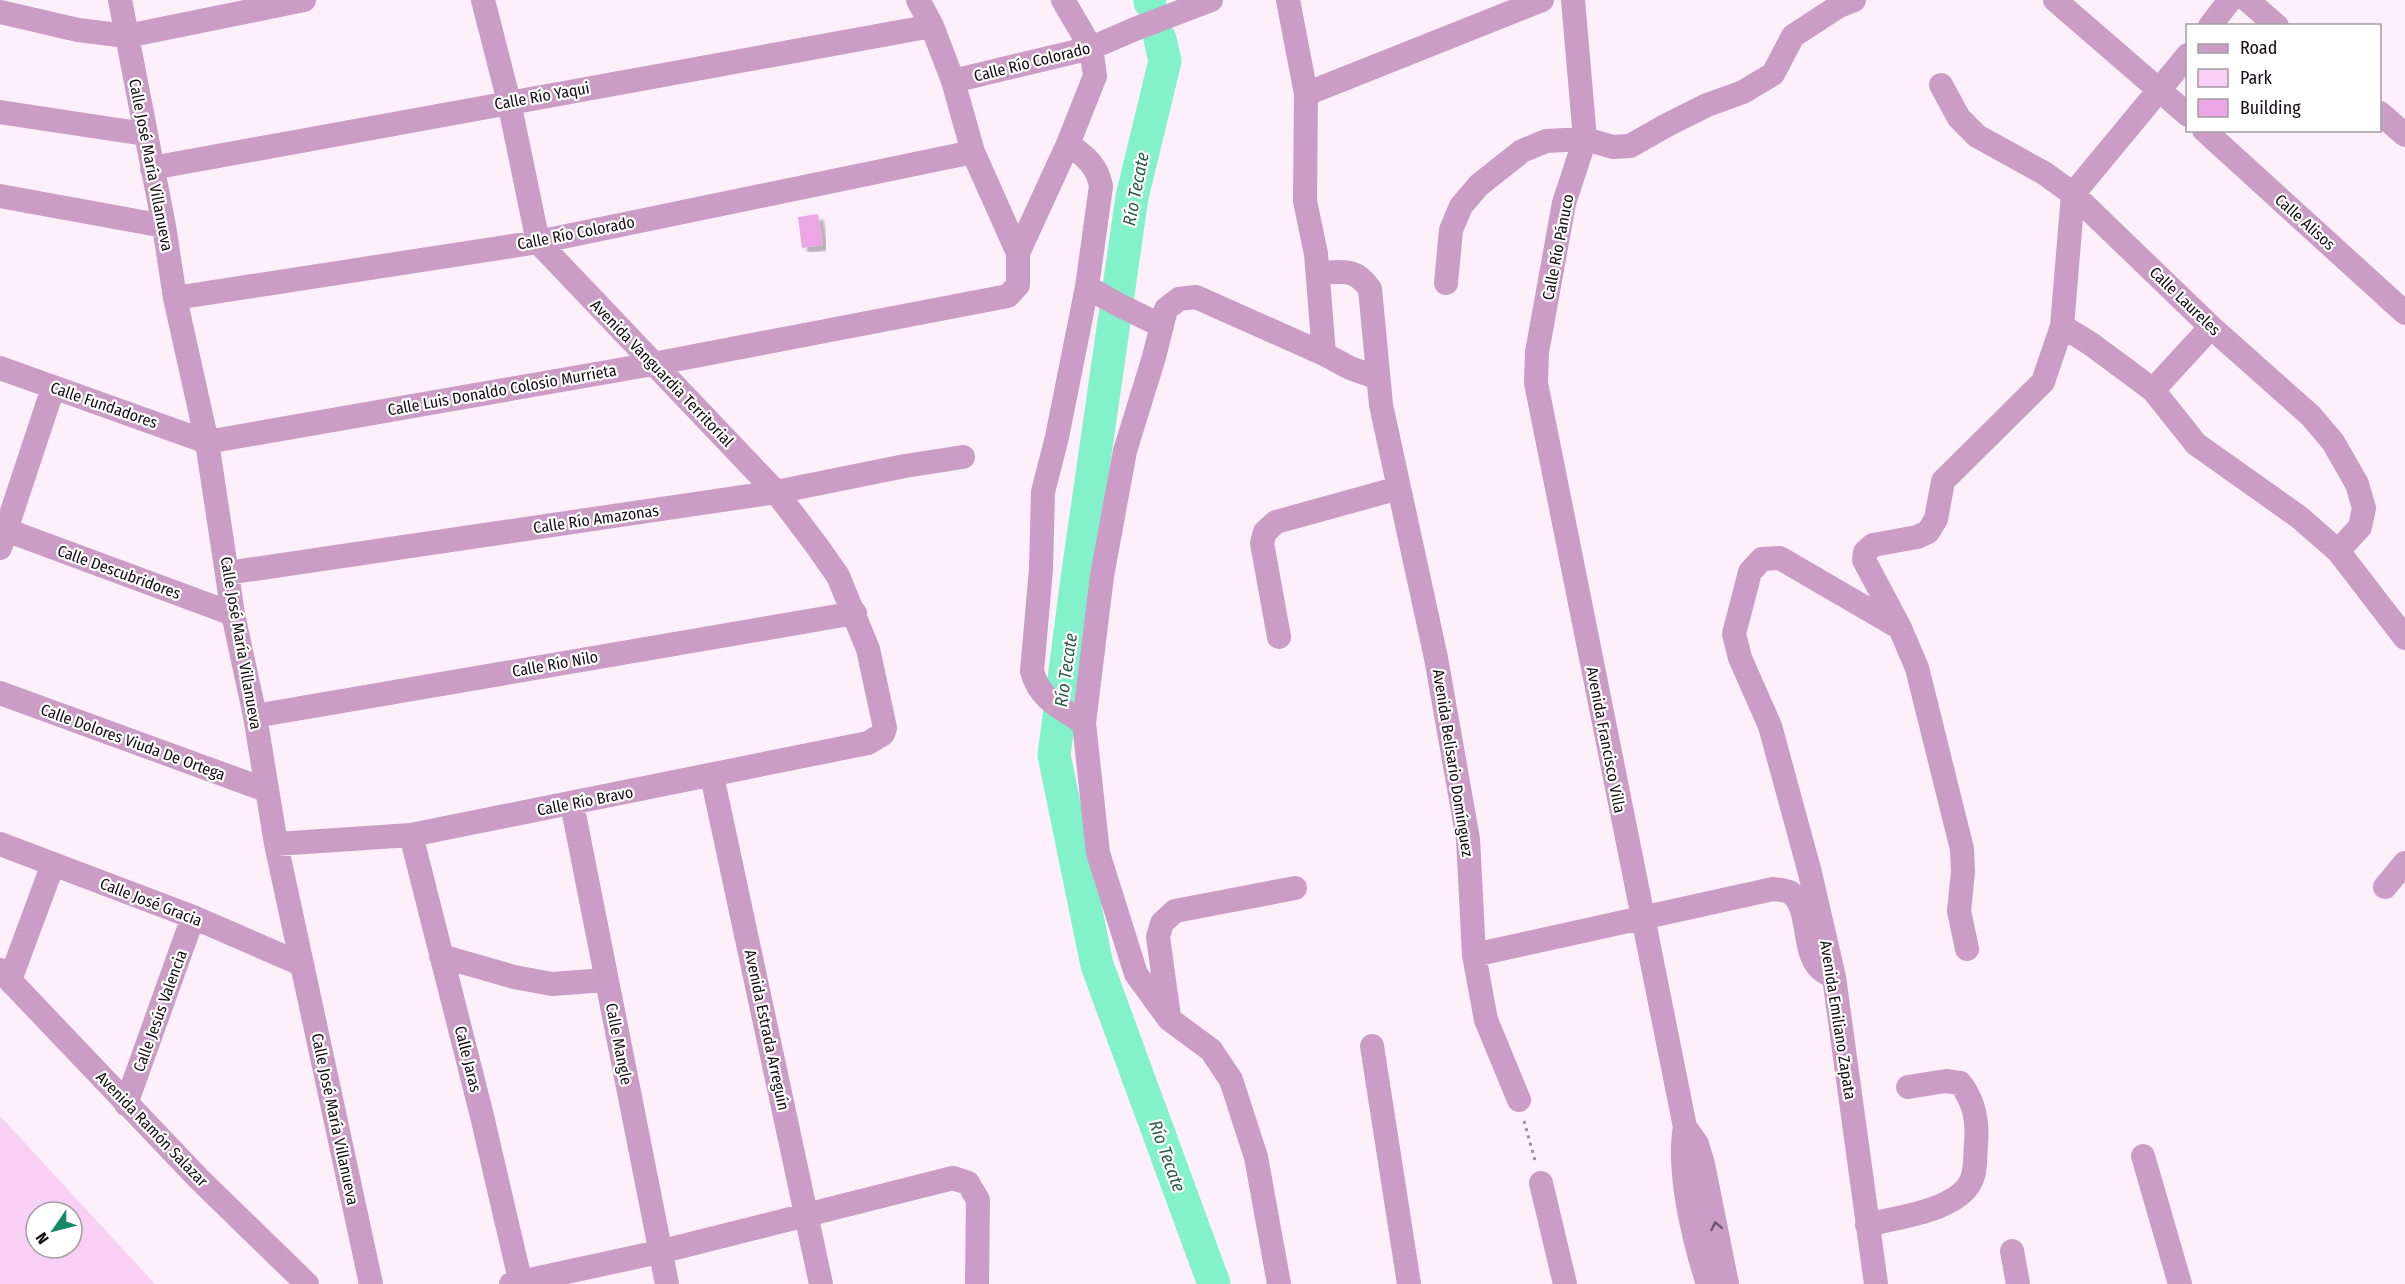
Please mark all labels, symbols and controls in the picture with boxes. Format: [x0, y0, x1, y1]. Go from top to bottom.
legend [2186, 24, 2381, 132]
text: Road [2240, 37, 2277, 59]
street label: Calle Río Colorado [972, 38, 1092, 86]
text: Park [2240, 67, 2273, 89]
street label: Calle José María Villanueva [125, 77, 177, 253]
street label: Calle Río Yaqui [493, 78, 591, 114]
text: Building [2240, 97, 2301, 119]
water label: Río Tecate [1118, 150, 1154, 228]
street label: Calle Alisos [2271, 190, 2339, 254]
street label: Calle Río Pánuco [1538, 192, 1578, 302]
street label: Calle Río Colorado [516, 212, 636, 254]
street label: Calle Laureles [2146, 263, 2224, 339]
street label: Avenida Vanguardia Territorial [587, 295, 737, 451]
street label: Calle Luis Donaldo Colosio Murrieta [386, 360, 618, 419]
street label: Calle Fundadores [48, 378, 160, 432]
street label: Calle Río Amazonas [532, 501, 660, 537]
street label: Calle Descubridores [55, 541, 183, 603]
street label: Calle José María Villanueva [216, 555, 266, 731]
water label: Río Tecate [1050, 631, 1082, 708]
street label: Calle Río Nilo [511, 647, 599, 681]
street label: Avenida Francisco Villa [1582, 665, 1630, 815]
street label: Avenida Belisario Domínguez [1429, 668, 1477, 858]
street label: Calle Dolores Viuda De Ortega [38, 700, 228, 784]
street label: Calle Río Bravo [535, 782, 635, 820]
street label: Calle José Gracia [97, 874, 205, 930]
street label: Avenida Emiliano Zapata [1816, 939, 1860, 1101]
street label: Calle Jesús Valencia [129, 947, 191, 1074]
street label: Avenida Estrada Arreguín [741, 948, 793, 1112]
street label: Calle Mangle [602, 1001, 636, 1087]
street label: Calle Jaras [451, 1024, 485, 1094]
street label: Calle José María Villanueva [307, 1031, 363, 1207]
street label: Avenida Ramón Salazar [92, 1068, 212, 1191]
water label: Río Tecate [1144, 1117, 1190, 1195]
north arrow [24, 1200, 84, 1260]
one-way arrow [1710, 1222, 1723, 1232]
text: N [32, 1229, 53, 1248]

